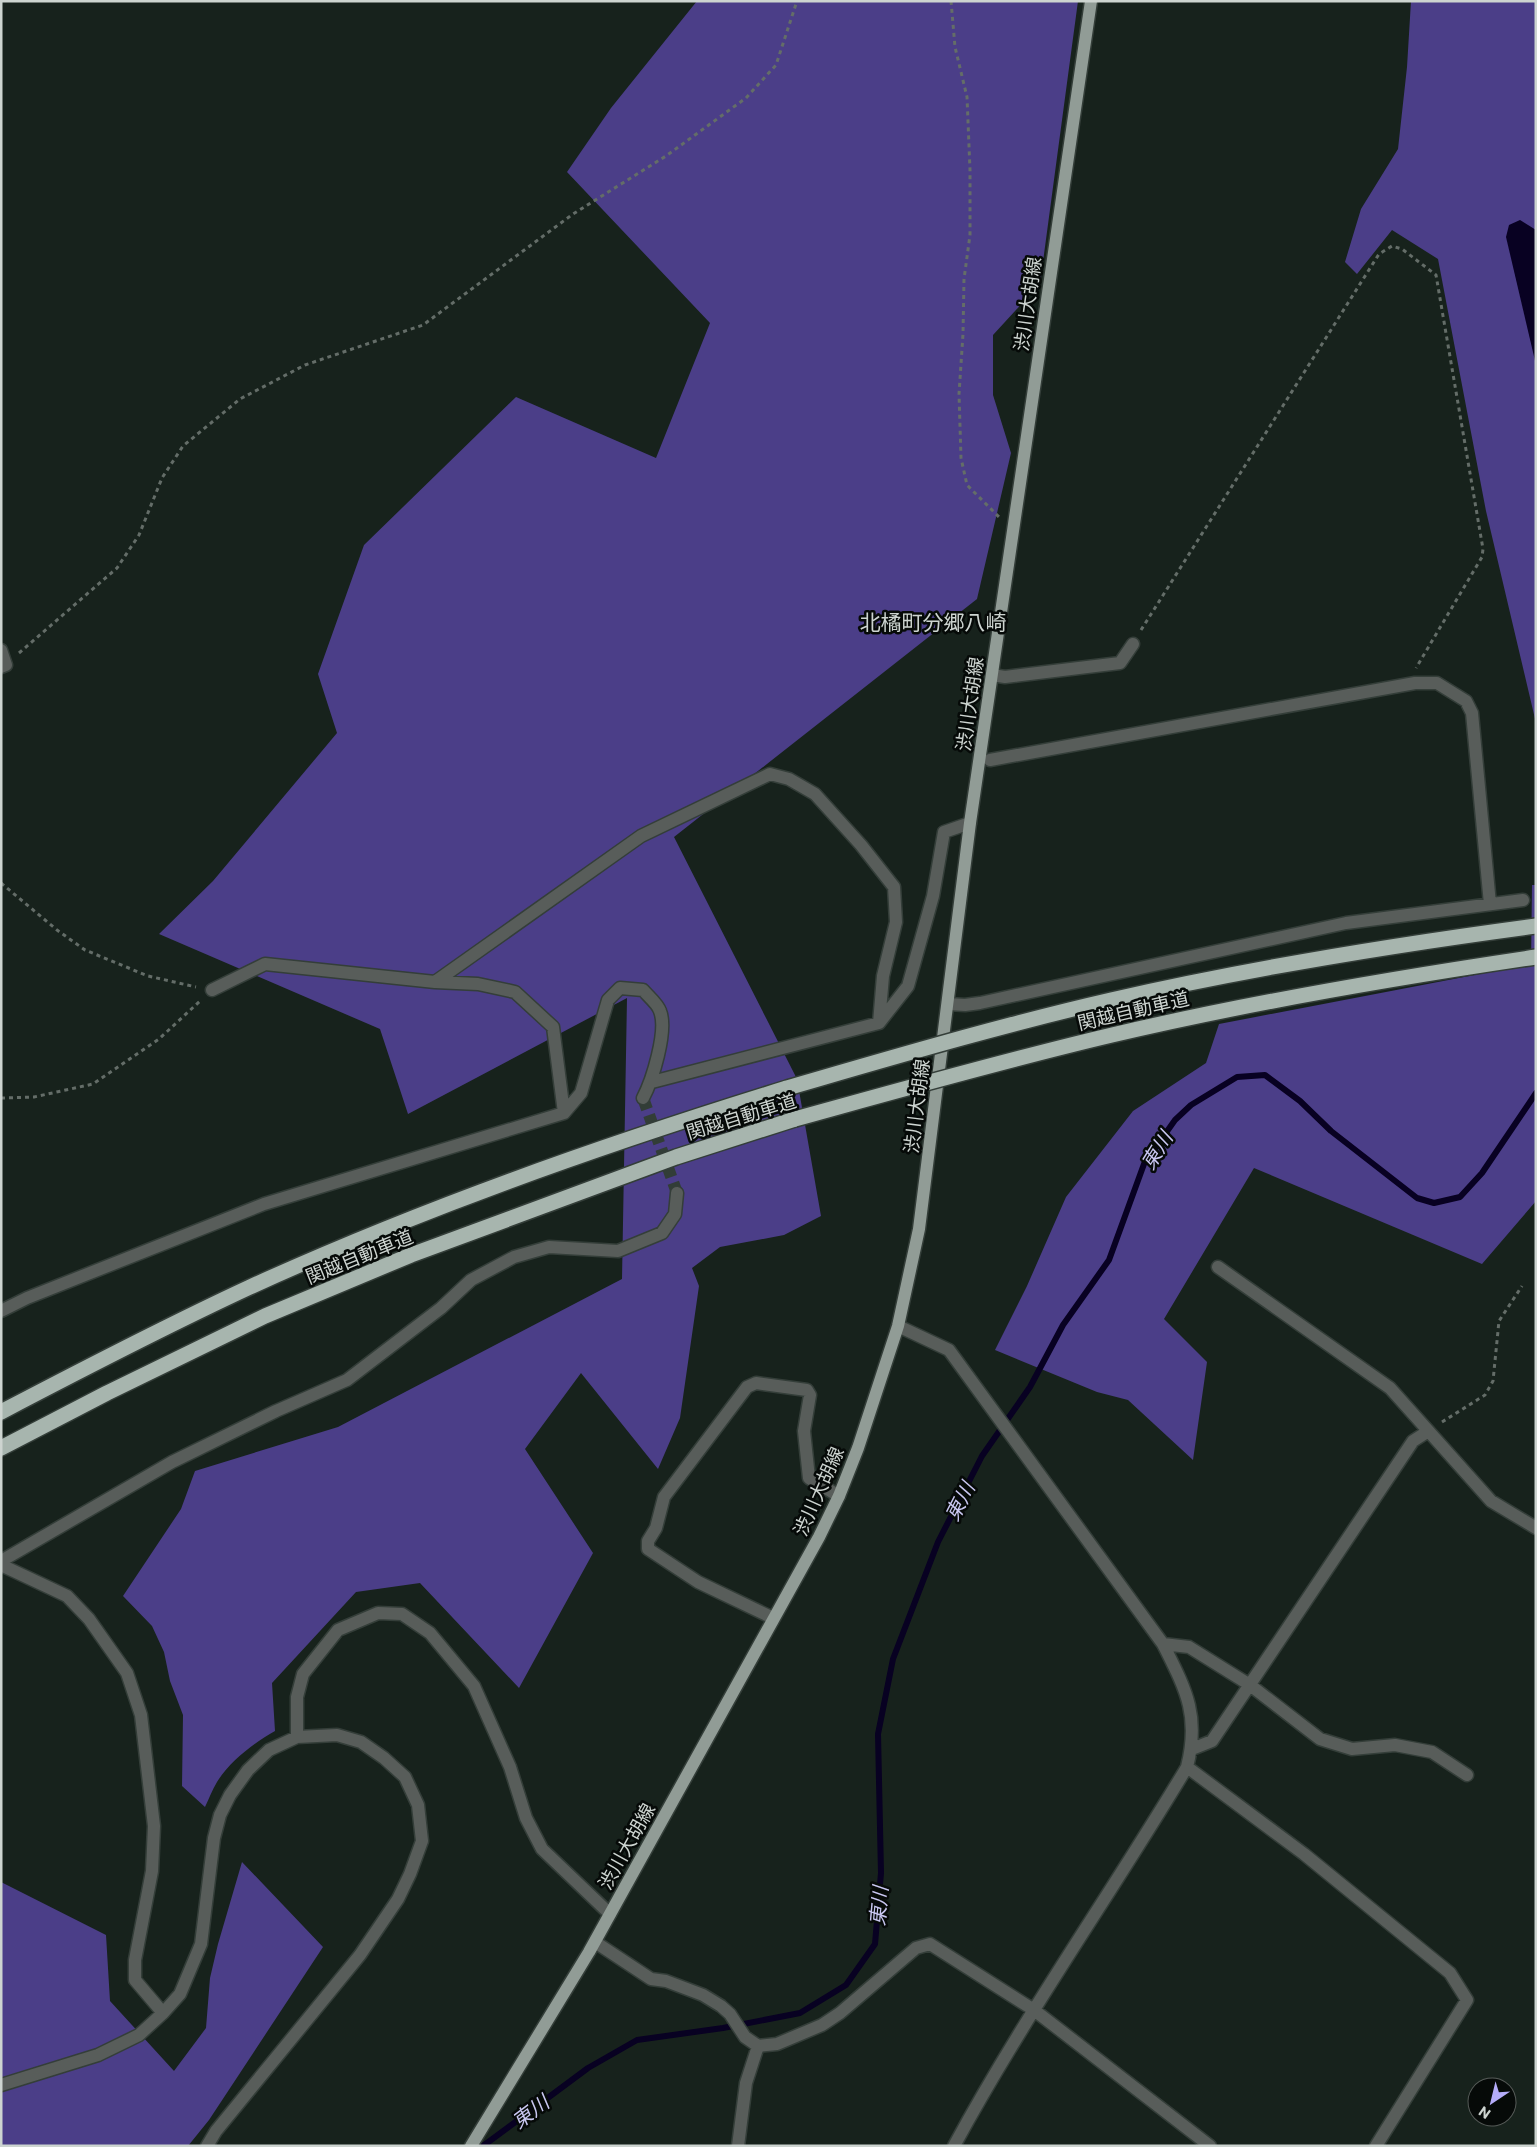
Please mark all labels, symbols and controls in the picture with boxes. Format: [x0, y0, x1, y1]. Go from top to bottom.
street label: 渋川大胡線 [1009, 255, 1045, 353]
district label: 北橘町分郷八崎 [860, 609, 1007, 634]
street label: 渋川大胡線 [951, 655, 987, 753]
street label: 関越自動車道 [1075, 986, 1191, 1034]
street label: 渋川大胡線 [899, 1057, 933, 1155]
street label: 関越自動車道 [683, 1088, 799, 1144]
water label: 東川 [1135, 1125, 1178, 1173]
street label: 関越自動車道 [302, 1224, 416, 1288]
street label: 渋川大胡線 [788, 1443, 848, 1539]
water label: 東川 [939, 1476, 980, 1524]
street label: 渋川大胡線 [593, 1799, 659, 1893]
water label: 東川 [864, 1883, 892, 1927]
north arrow [1467, 2077, 1517, 2127]
water label: 東川 [507, 2088, 555, 2133]
text: N [1475, 2103, 1493, 2123]

